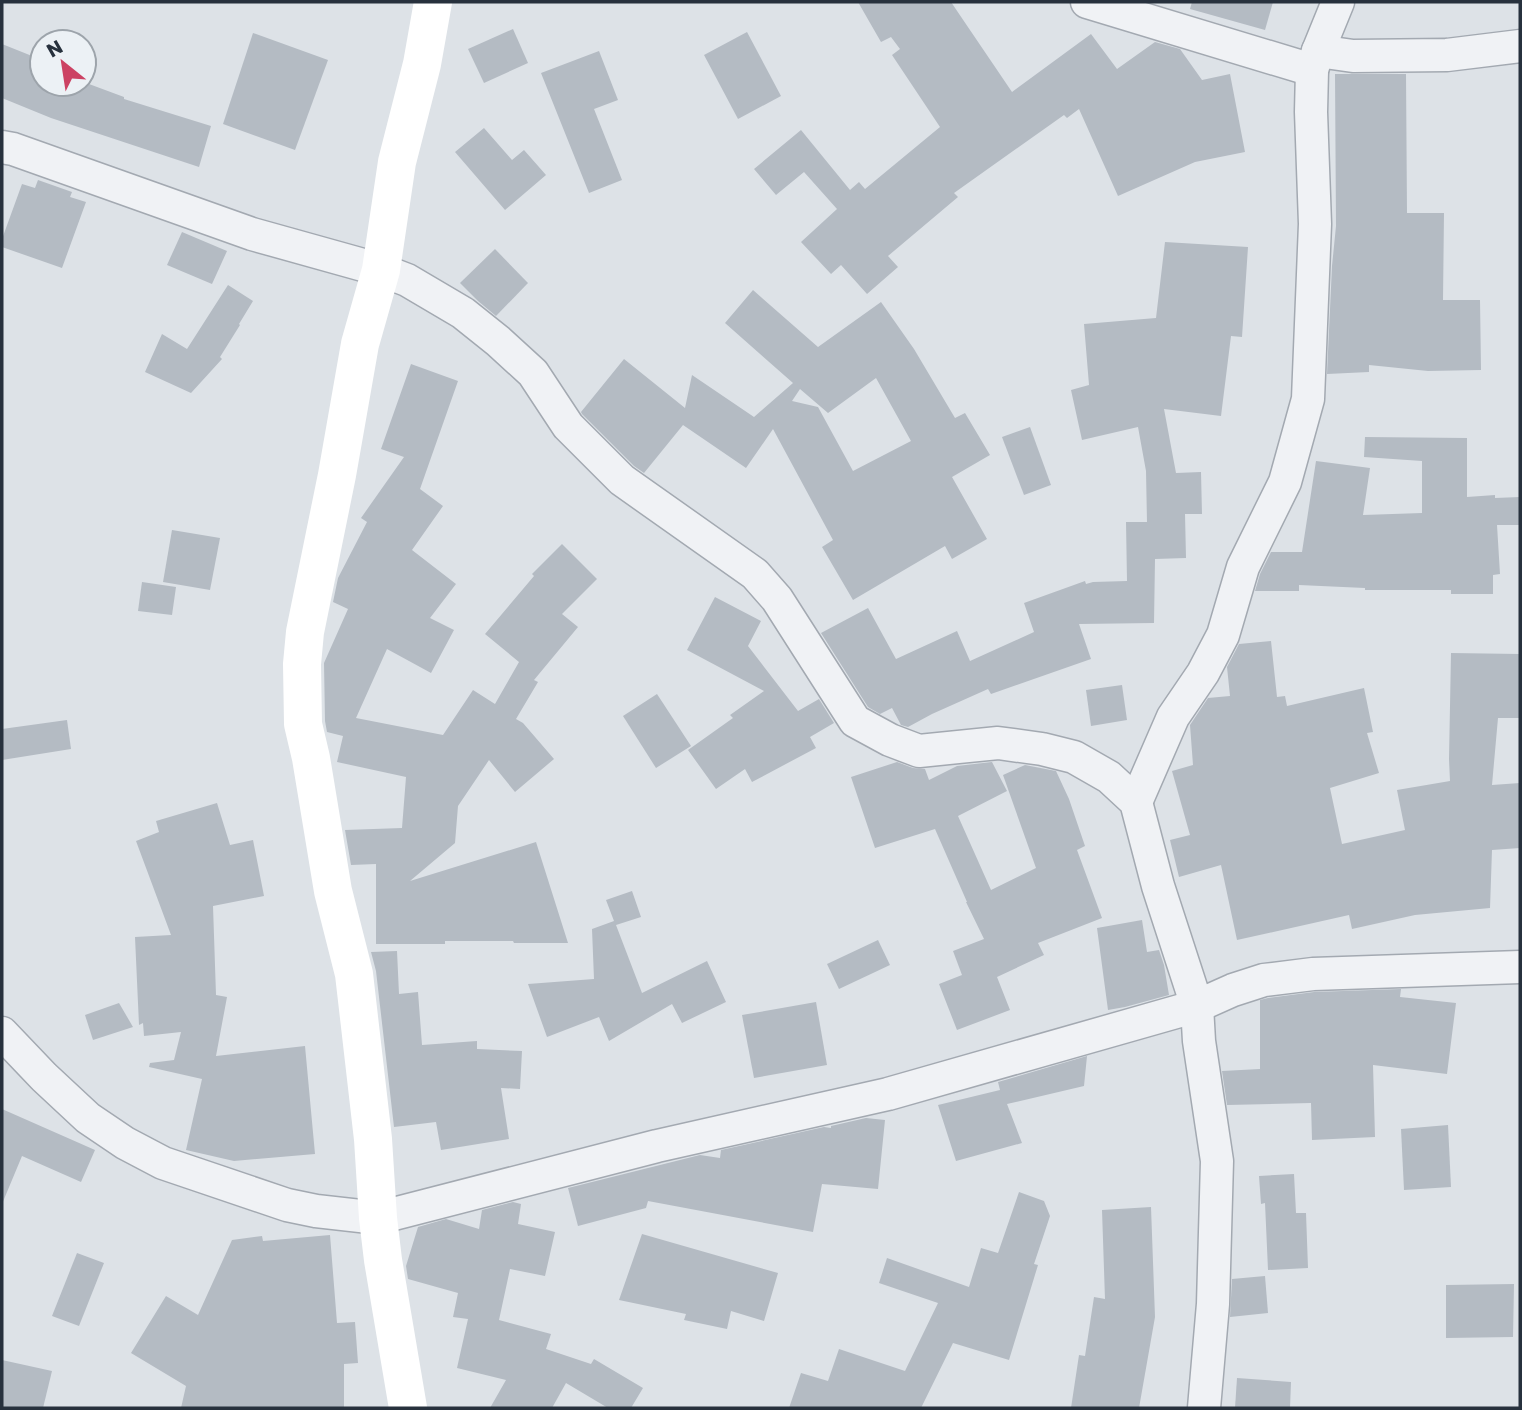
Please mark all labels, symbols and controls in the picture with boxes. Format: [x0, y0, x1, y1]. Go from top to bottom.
north arrow [28, 28, 98, 98]
text: N [42, 33, 68, 64]

